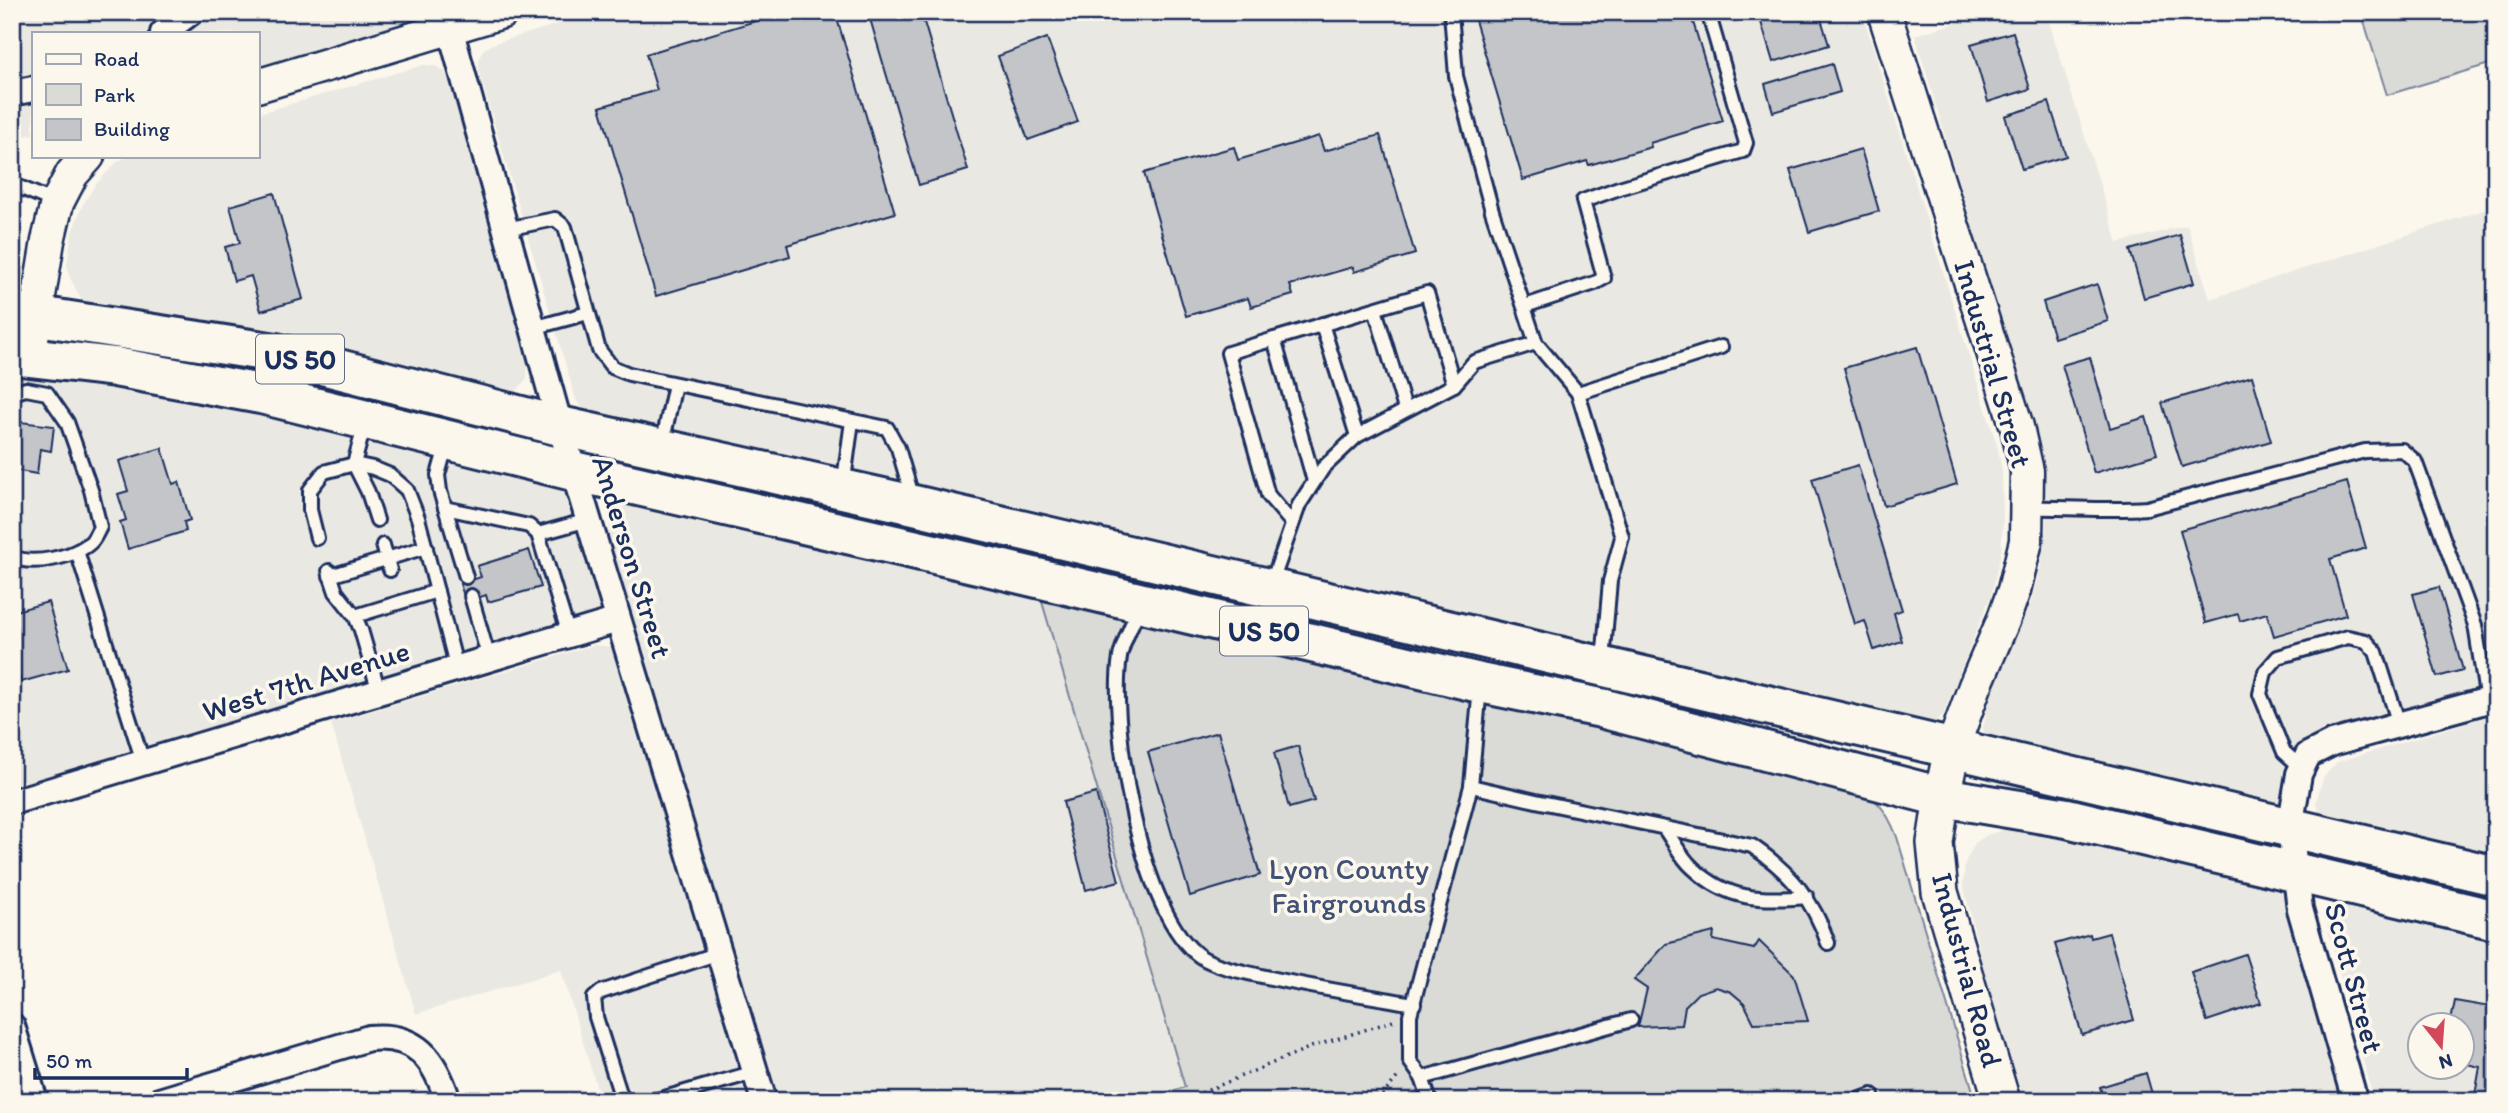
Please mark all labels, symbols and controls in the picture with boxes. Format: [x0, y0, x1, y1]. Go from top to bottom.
legend [32, 32, 259, 158]
text: Road [94, 46, 140, 71]
text: Park [94, 82, 136, 107]
text: Building [94, 116, 170, 141]
street label: Industrial Street [1946, 256, 2041, 472]
road number: US 50 [256, 334, 344, 384]
street label: Anderson Street [584, 451, 681, 663]
road number: US 50 [1220, 606, 1308, 656]
street label: West 7th Avenue [198, 631, 414, 730]
park label: Lyon County Fairgrounds [1269, 850, 1429, 921]
street label: Industrial Road [1924, 868, 2011, 1072]
street label: Scott Street [2317, 899, 2392, 1057]
north arrow [2406, 1012, 2476, 1082]
scale bar [35, 1036, 187, 1080]
text: 50 m [46, 1048, 93, 1073]
text: N [2436, 1049, 2455, 1075]

